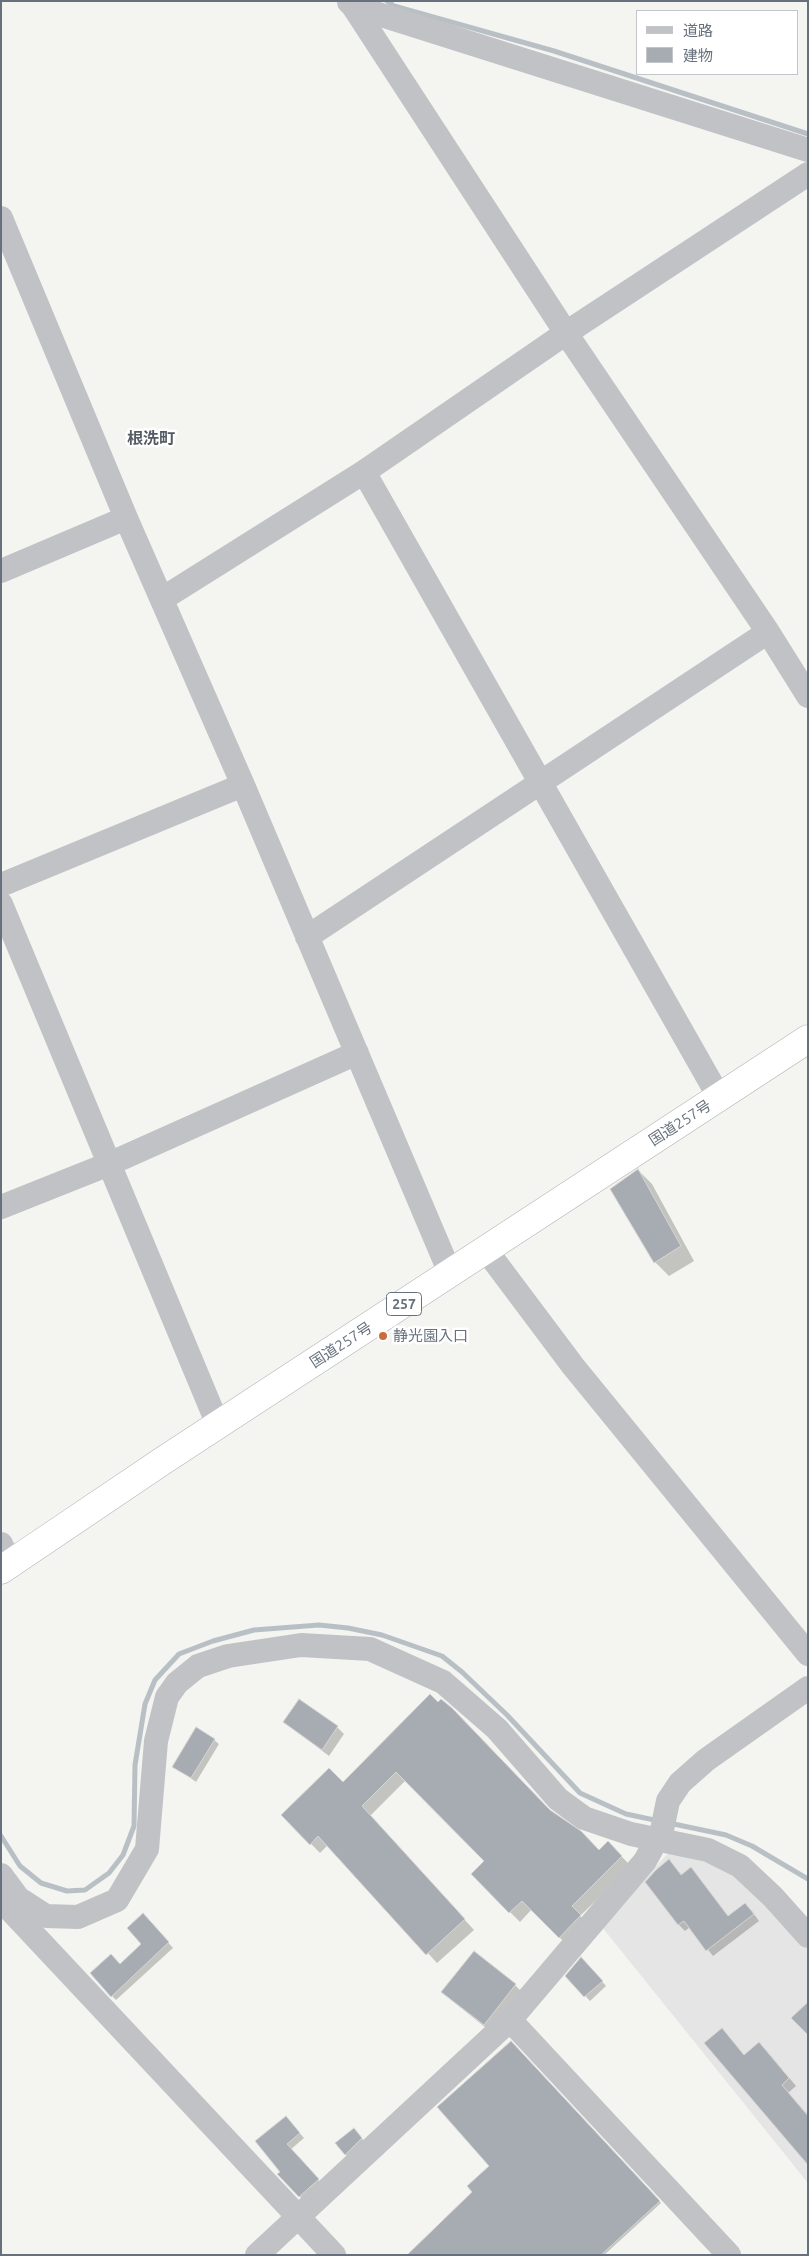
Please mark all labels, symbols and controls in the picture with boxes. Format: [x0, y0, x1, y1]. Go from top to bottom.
legend [636, 10, 799, 75]
text: 道路 [683, 22, 713, 39]
text: 建物 [683, 47, 713, 64]
district label: 根洗町 [127, 429, 175, 449]
street label: 国道257号 [646, 1096, 714, 1150]
road number: 257 [386, 1292, 422, 1316]
street label: 国道257号 [307, 1318, 375, 1372]
place label: 静光園入口 [393, 1327, 468, 1345]
marker: 静光園入口 [377, 1330, 389, 1342]

